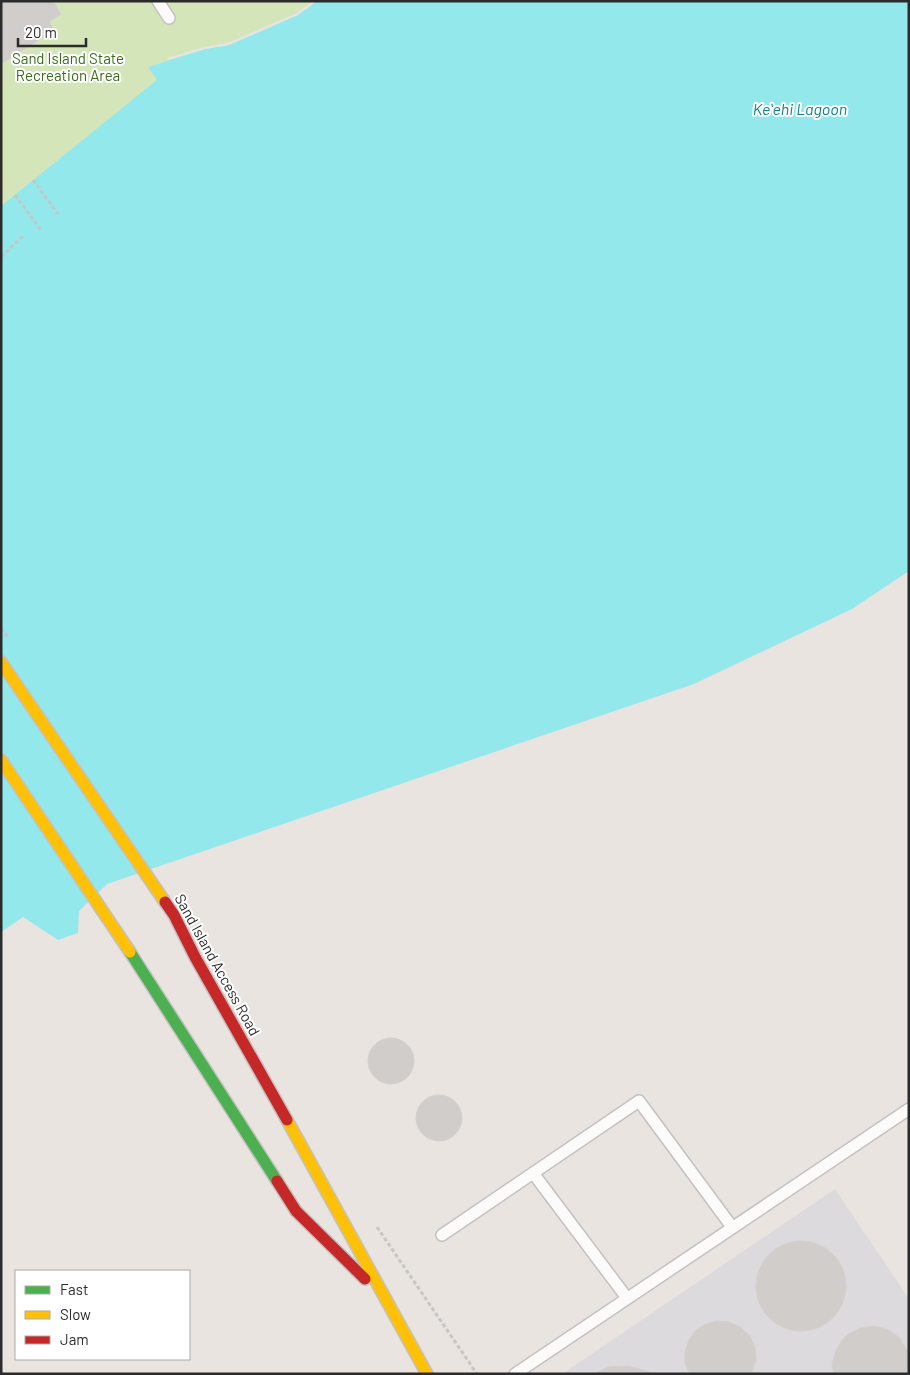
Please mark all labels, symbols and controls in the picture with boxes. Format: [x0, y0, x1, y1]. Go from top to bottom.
scale bar [18, 15, 85, 47]
text: 20 m [25, 23, 57, 41]
park label: Sand Island State Recreation Area [12, 49, 124, 84]
water label: Keʻehi Lagoon [753, 99, 847, 118]
street label: Sand Island Access Road [171, 890, 264, 1039]
legend [15, 1270, 190, 1360]
text: Fast [60, 1280, 88, 1298]
text: Slow [60, 1305, 91, 1323]
text: Jam [60, 1330, 89, 1348]

